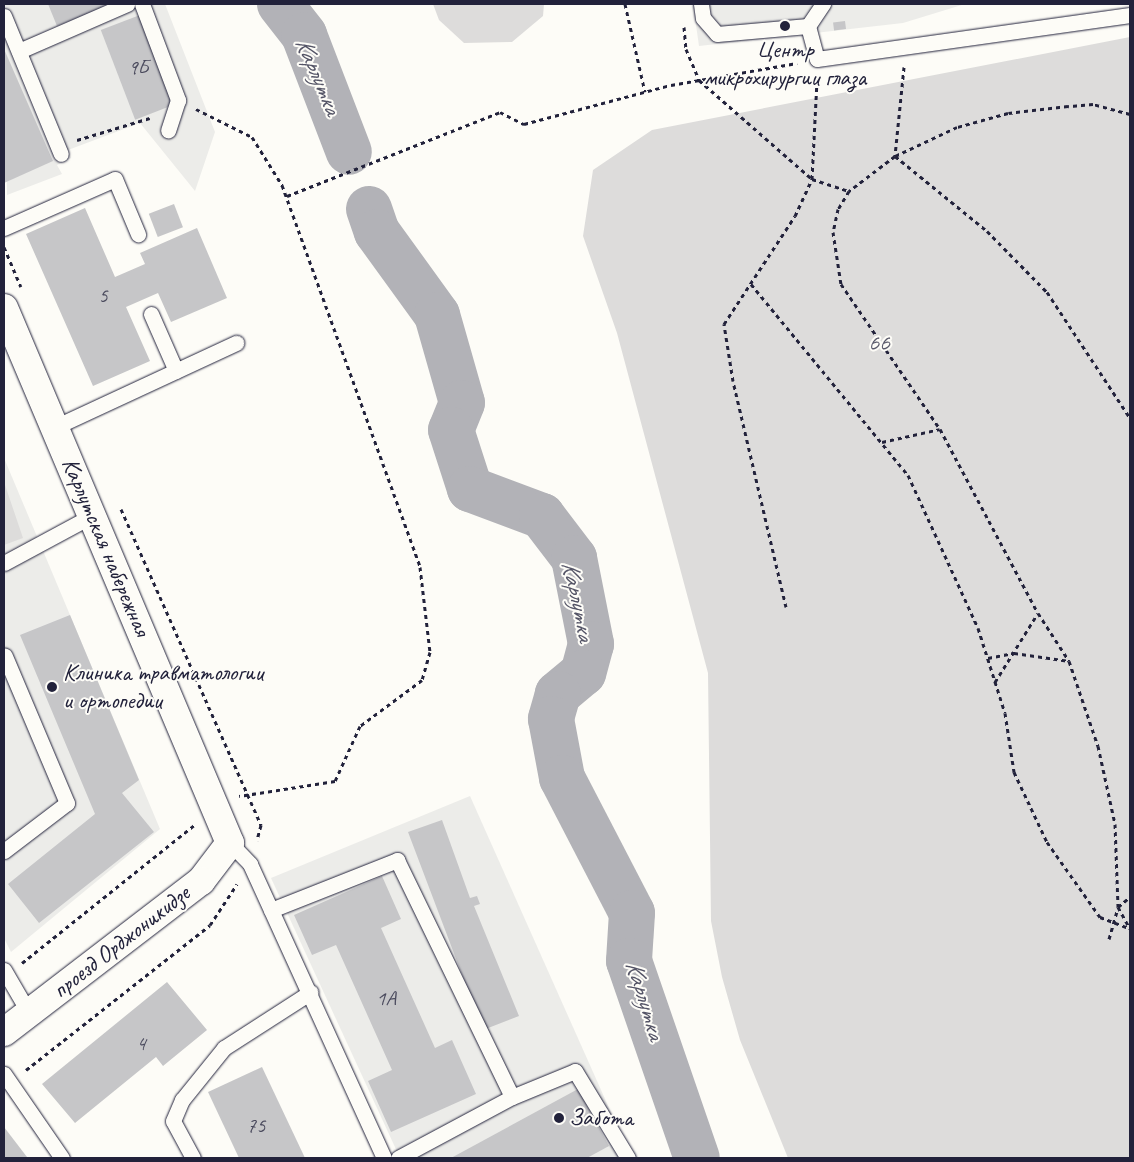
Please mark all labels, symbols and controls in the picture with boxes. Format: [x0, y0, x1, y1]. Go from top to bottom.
marker: Центр микрохирургии глаза [778, 19, 792, 33]
water label: Карлутка [288, 33, 348, 119]
place label: Центр микрохирургии глаза [704, 36, 866, 92]
house number: 9Б [128, 54, 148, 80]
house number: 5 [98, 282, 108, 308]
park label: 66 [868, 329, 890, 357]
street label: Карлутская набережная [55, 453, 157, 641]
water label: Карлутка [555, 558, 601, 644]
place label: Клиника травматологии и ортопедии [63, 659, 263, 715]
marker: Клиника травматологии и ортопедии [45, 680, 59, 694]
street label: проезд Орджоникидзе [48, 880, 194, 1004]
water label: Карлутка [619, 957, 671, 1043]
house number: 1А [376, 985, 396, 1011]
house number: 4 [136, 1030, 146, 1056]
place label: Забота [569, 1104, 633, 1132]
house number: 75 [247, 1112, 265, 1138]
marker: Забота [553, 1112, 565, 1124]

